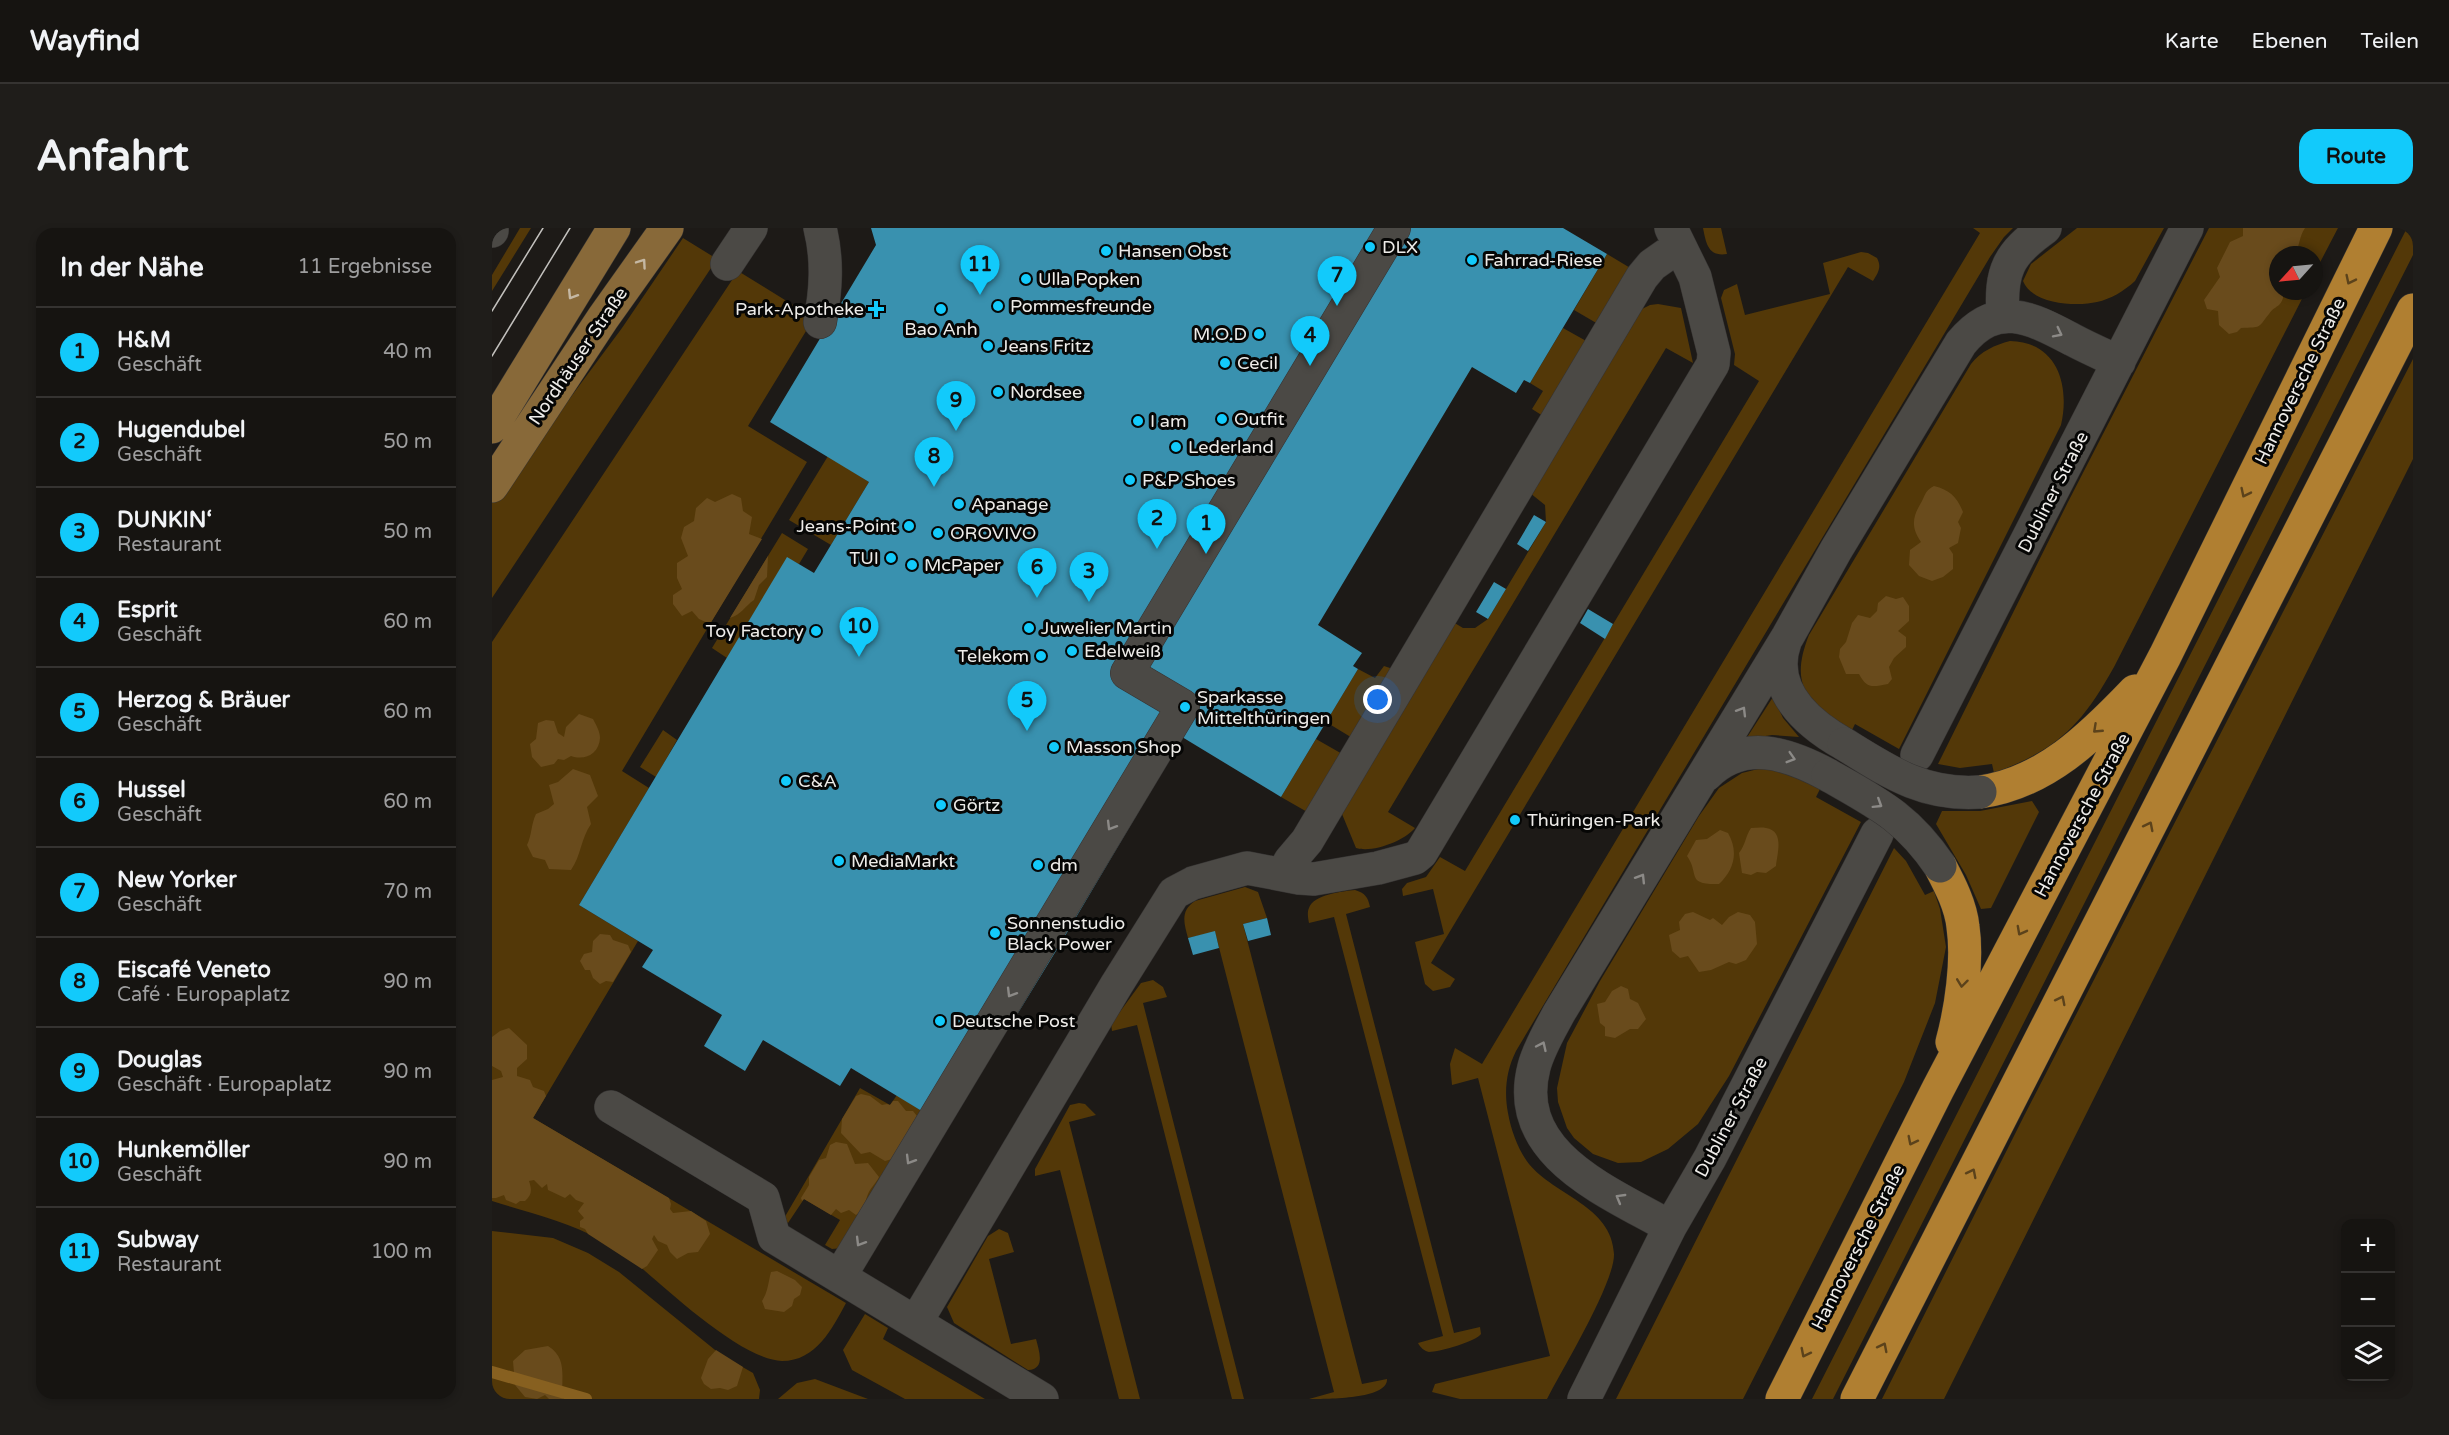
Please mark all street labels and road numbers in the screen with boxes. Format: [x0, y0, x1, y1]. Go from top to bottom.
street label: Nordhäuser Straße [524, 283, 632, 429]
street label: Hannoversche Straße [2250, 294, 2350, 468]
street label: Dubliner Straße [2013, 428, 2093, 556]
street label: Hannoversche Straße [2029, 729, 2135, 901]
street label: Dubliner Straße [1690, 1053, 1772, 1181]
street label: Hannoversche Straße [1807, 1161, 1909, 1333]

